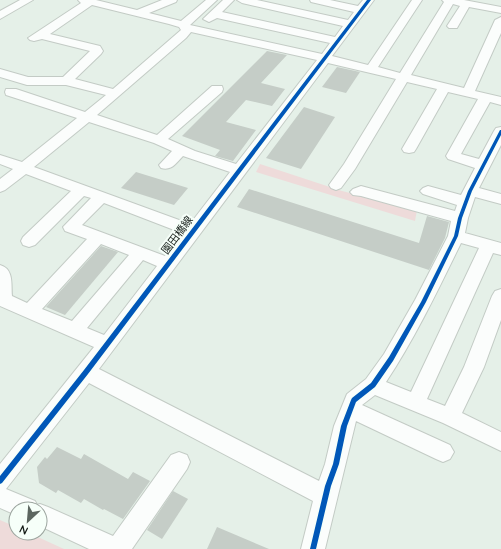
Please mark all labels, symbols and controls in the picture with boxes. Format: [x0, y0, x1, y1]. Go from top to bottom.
street label: 園田橋線 [158, 213, 196, 257]
north arrow [8, 501, 48, 541]
text: N [17, 522, 30, 538]

